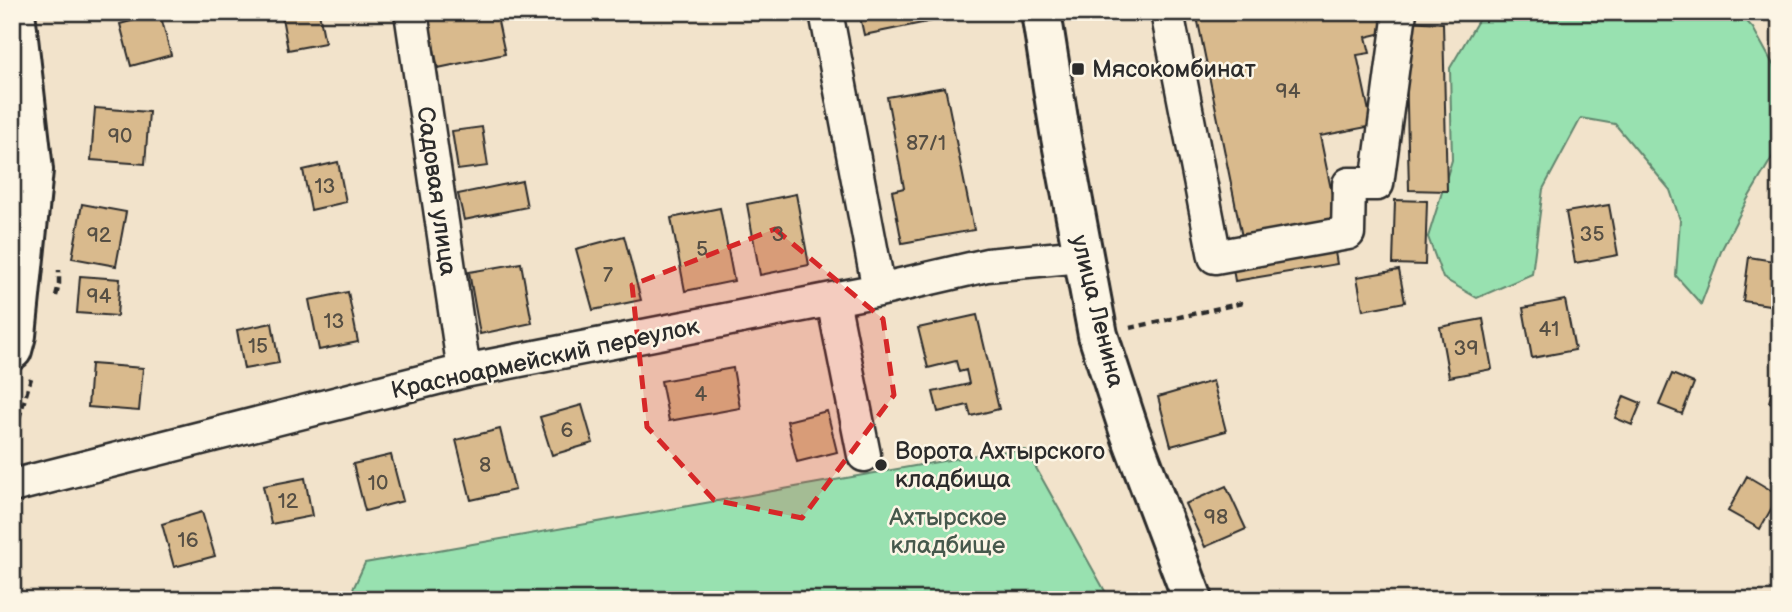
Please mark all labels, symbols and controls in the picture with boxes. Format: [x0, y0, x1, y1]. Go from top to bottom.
place label: Мясокомбинат [1092, 55, 1256, 84]
marker: Мясокомбинат [1070, 61, 1086, 77]
house number: 94 [1276, 79, 1301, 104]
street label: Садовая улица [410, 105, 463, 278]
house number: 90 [108, 124, 132, 149]
house number: 87/1 [906, 131, 946, 156]
house number: 13 [314, 174, 336, 199]
house number: 3 [772, 222, 784, 247]
house number: 35 [1580, 222, 1604, 247]
house number: 92 [87, 223, 112, 248]
street label: улица Ленина [1065, 232, 1130, 390]
house number: 5 [696, 237, 708, 262]
house number: 7 [603, 263, 614, 288]
house number: 94 [87, 284, 112, 309]
house number: 13 [323, 309, 345, 334]
street label: Красноармейский переулок [389, 312, 702, 405]
house number: 41 [1539, 317, 1559, 342]
house number: 15 [248, 334, 268, 359]
house number: 39 [1453, 336, 1479, 361]
house number: 4 [695, 382, 708, 407]
house number: 6 [561, 418, 574, 443]
place label: Ворота Ахтырского кладбища [895, 437, 1105, 494]
house number: 8 [479, 453, 491, 478]
marker: Ворота Ахтырского кладбища [873, 457, 889, 473]
house number: 10 [368, 471, 388, 496]
house number: 12 [278, 489, 299, 514]
park label: Ахтырское кладбище [888, 503, 1007, 560]
house number: 98 [1204, 505, 1228, 530]
house number: 16 [178, 528, 199, 553]

